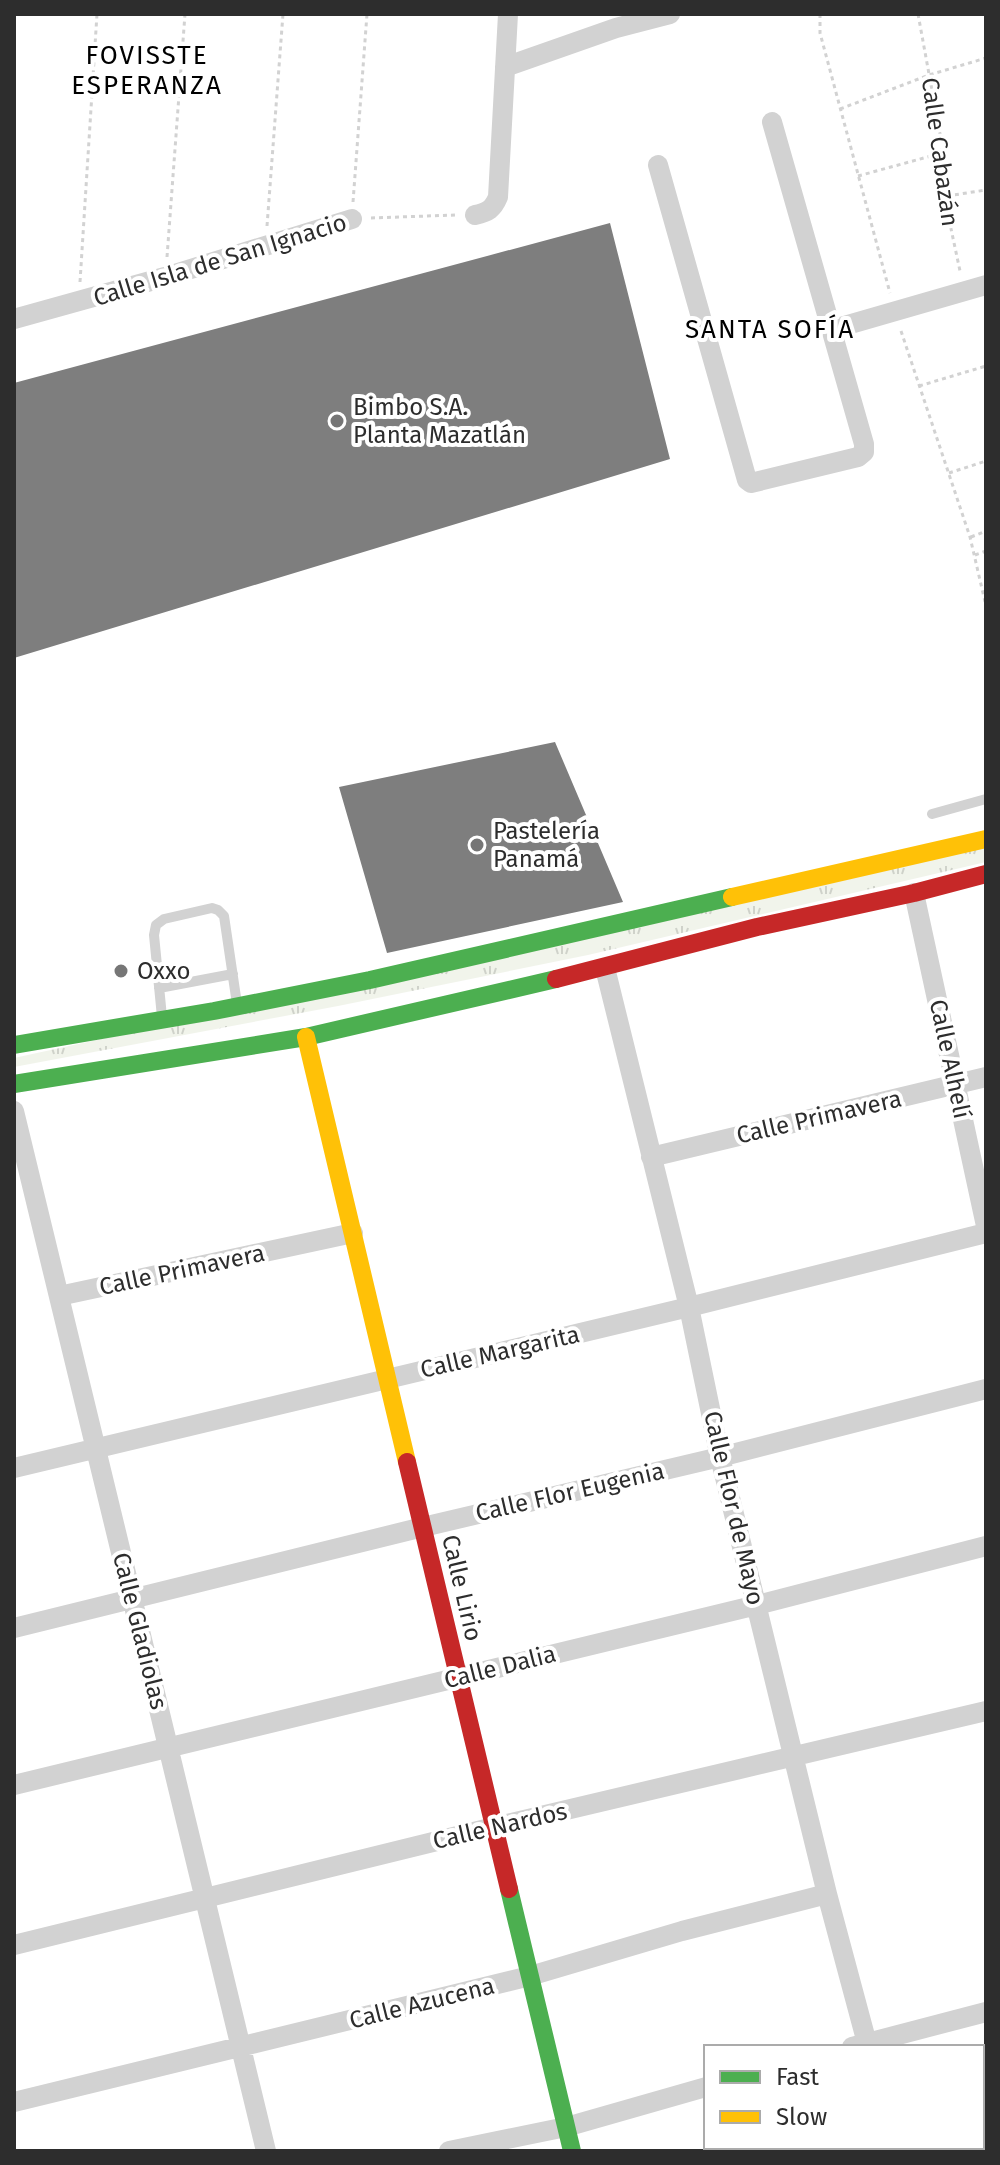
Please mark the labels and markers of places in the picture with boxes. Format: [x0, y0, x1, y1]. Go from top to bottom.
place label: Bimbo S.A. Planta Mazatlán [353, 393, 526, 449]
marker: Bimbo S.A. Planta Mazatlán [328, 412, 346, 430]
place label: Pastelería Panamá [493, 817, 600, 873]
marker: Pastelería Panamá [468, 836, 486, 854]
place label: Oxxo [137, 957, 190, 985]
marker: Oxxo [112, 962, 130, 980]

